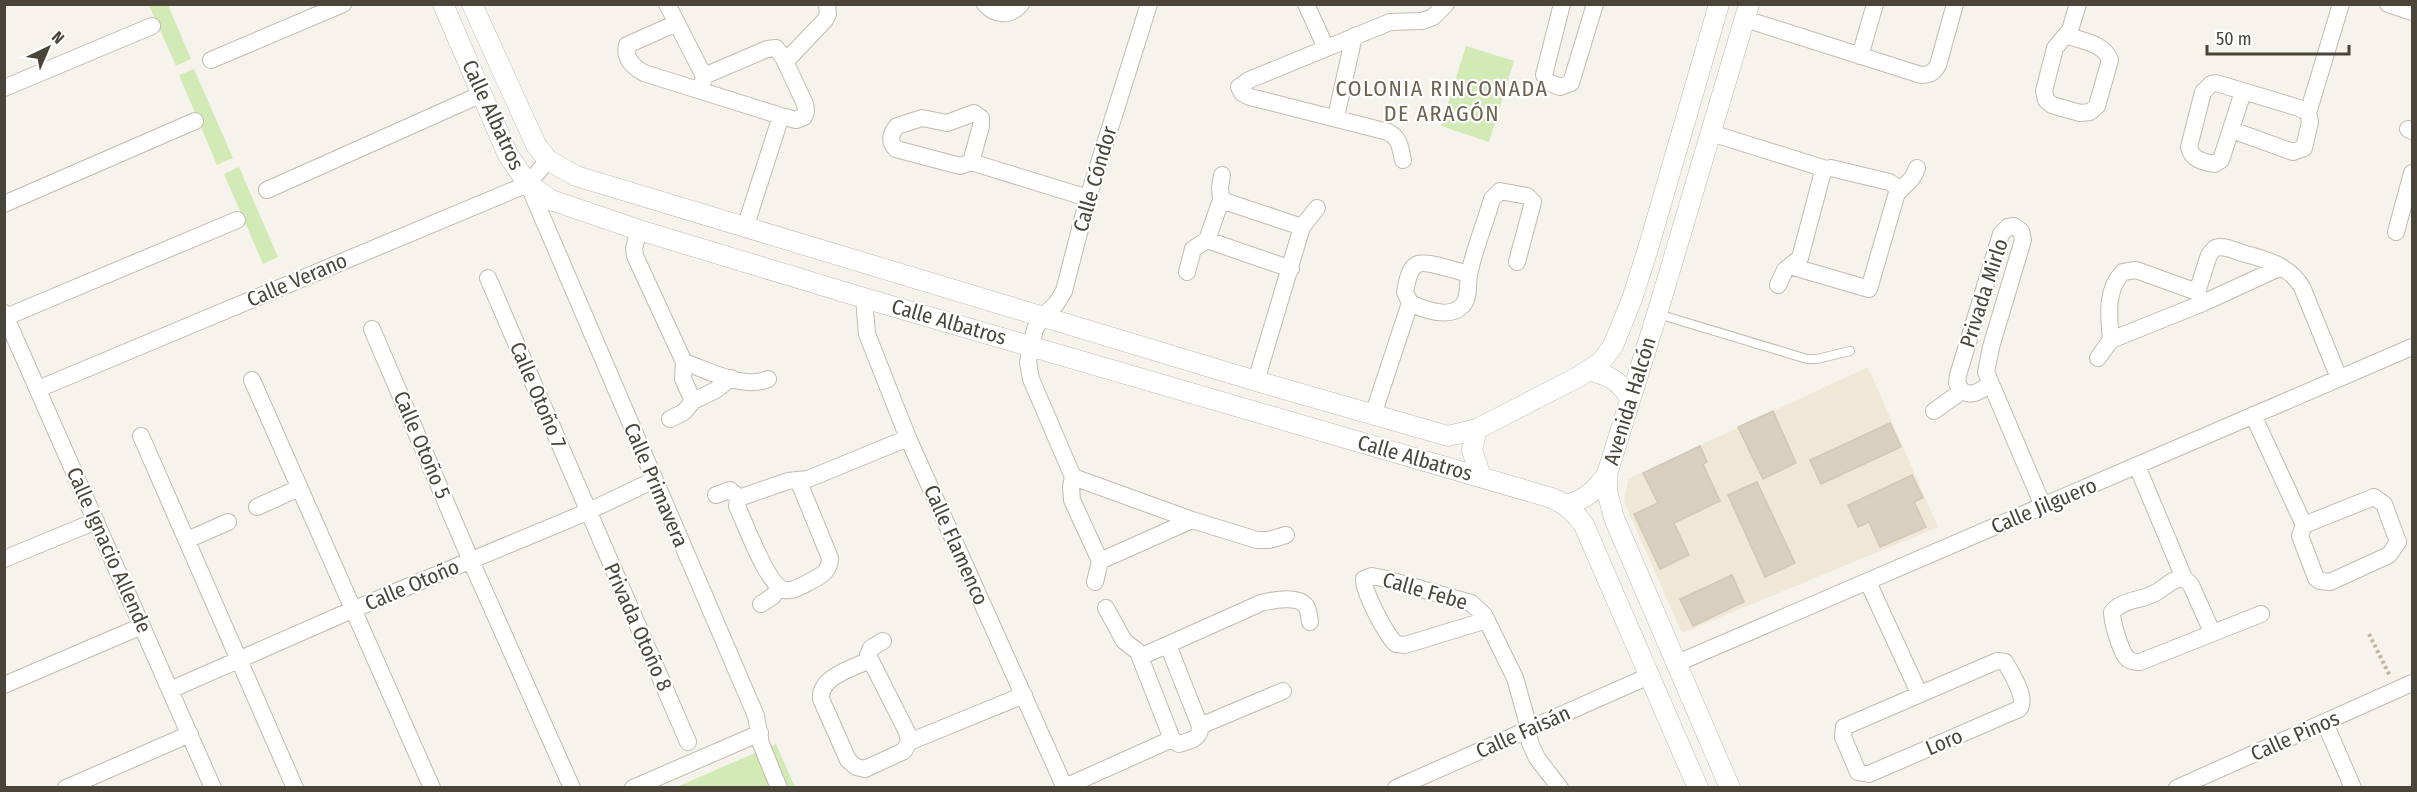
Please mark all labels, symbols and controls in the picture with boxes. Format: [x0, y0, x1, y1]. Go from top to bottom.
north arrow [18, 18, 78, 78]
scale bar [2207, 18, 2350, 56]
text: N [48, 27, 68, 48]
text: 50 m [2216, 28, 2252, 50]
street label: Calle Albatros [456, 56, 530, 174]
district label: COLONIA RINCONADA DE ARAGÓN [1335, 75, 1549, 127]
street label: Calle Cóndor [1068, 122, 1123, 235]
street label: Privada Mirlo [1954, 235, 2014, 351]
street label: Calle Verano [243, 247, 351, 313]
street label: Calle Albatros [889, 293, 1009, 351]
street label: Avenida Halcón [1598, 334, 1662, 468]
street label: Calle Otoño 7 [504, 338, 572, 452]
street label: Calle Otoño 5 [388, 387, 456, 503]
street label: Calle Primavera [618, 419, 694, 551]
street label: Calle Albatros [1355, 429, 1475, 487]
street label: Calle Ignacio Allende [61, 463, 157, 637]
street label: Calle Jilguero [1987, 472, 2101, 540]
street label: Calle Flamenco [918, 481, 994, 609]
street label: Calle Otoño [361, 554, 463, 616]
street label: Privada Otoño 8 [598, 559, 678, 695]
street label: Calle Febe [1379, 566, 1471, 616]
street label: Calle Faisán [1472, 700, 1574, 764]
street label: Calle Pinos [2247, 705, 2343, 767]
street label: Loro [1922, 723, 1966, 761]

